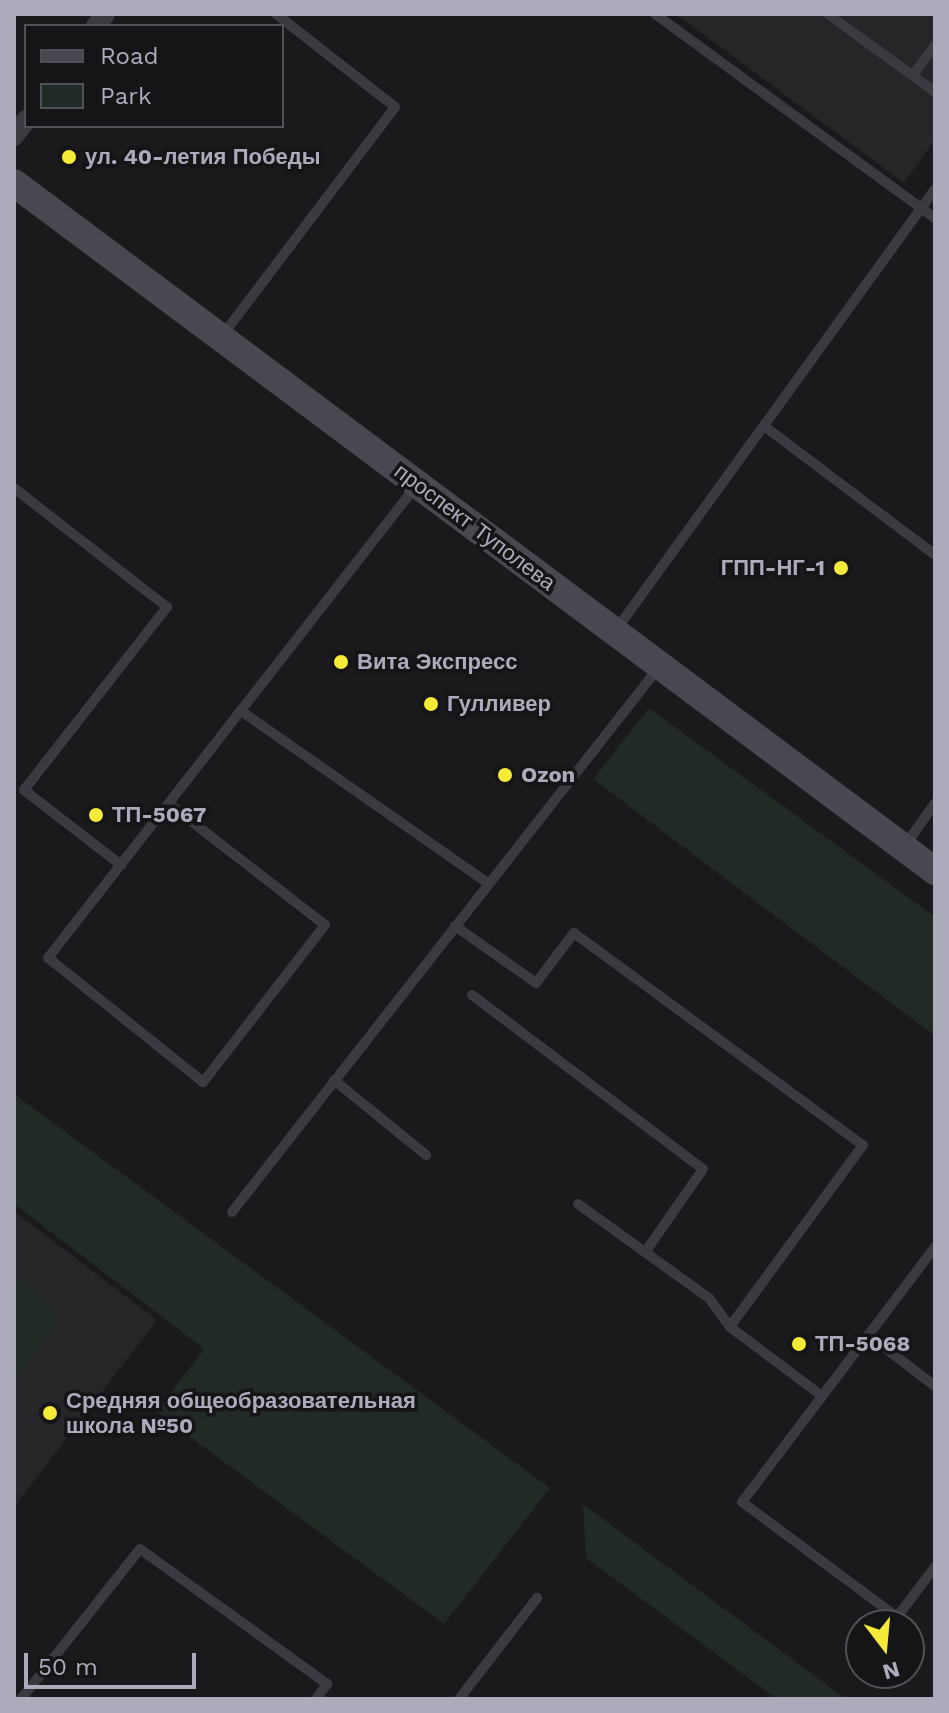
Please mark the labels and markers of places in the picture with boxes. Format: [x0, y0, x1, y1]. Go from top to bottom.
place label: ул. 40-летия Победы [85, 144, 320, 170]
marker: ул. 40-летия Победы [60, 148, 78, 166]
place label: ГПП-НГ-1 [721, 555, 825, 581]
marker: ГПП-НГ-1 [832, 559, 850, 577]
place label: Вита Экспресс [357, 649, 517, 675]
marker: Вита Экспресс [332, 653, 350, 671]
place label: Гулливер [447, 691, 551, 717]
marker: Гулливер [422, 695, 440, 713]
place label: Ozon [521, 762, 575, 788]
marker: Ozon [496, 766, 514, 784]
place label: ТП-5067 [112, 802, 206, 828]
marker: ТП-5067 [87, 806, 105, 824]
place label: ТП-5068 [815, 1331, 910, 1357]
marker: ТП-5068 [790, 1335, 808, 1353]
place label: Средняя общеобразовательная школа №50 [66, 1387, 416, 1438]
marker: Средняя общеобразовательная школа №50 [41, 1404, 59, 1422]

